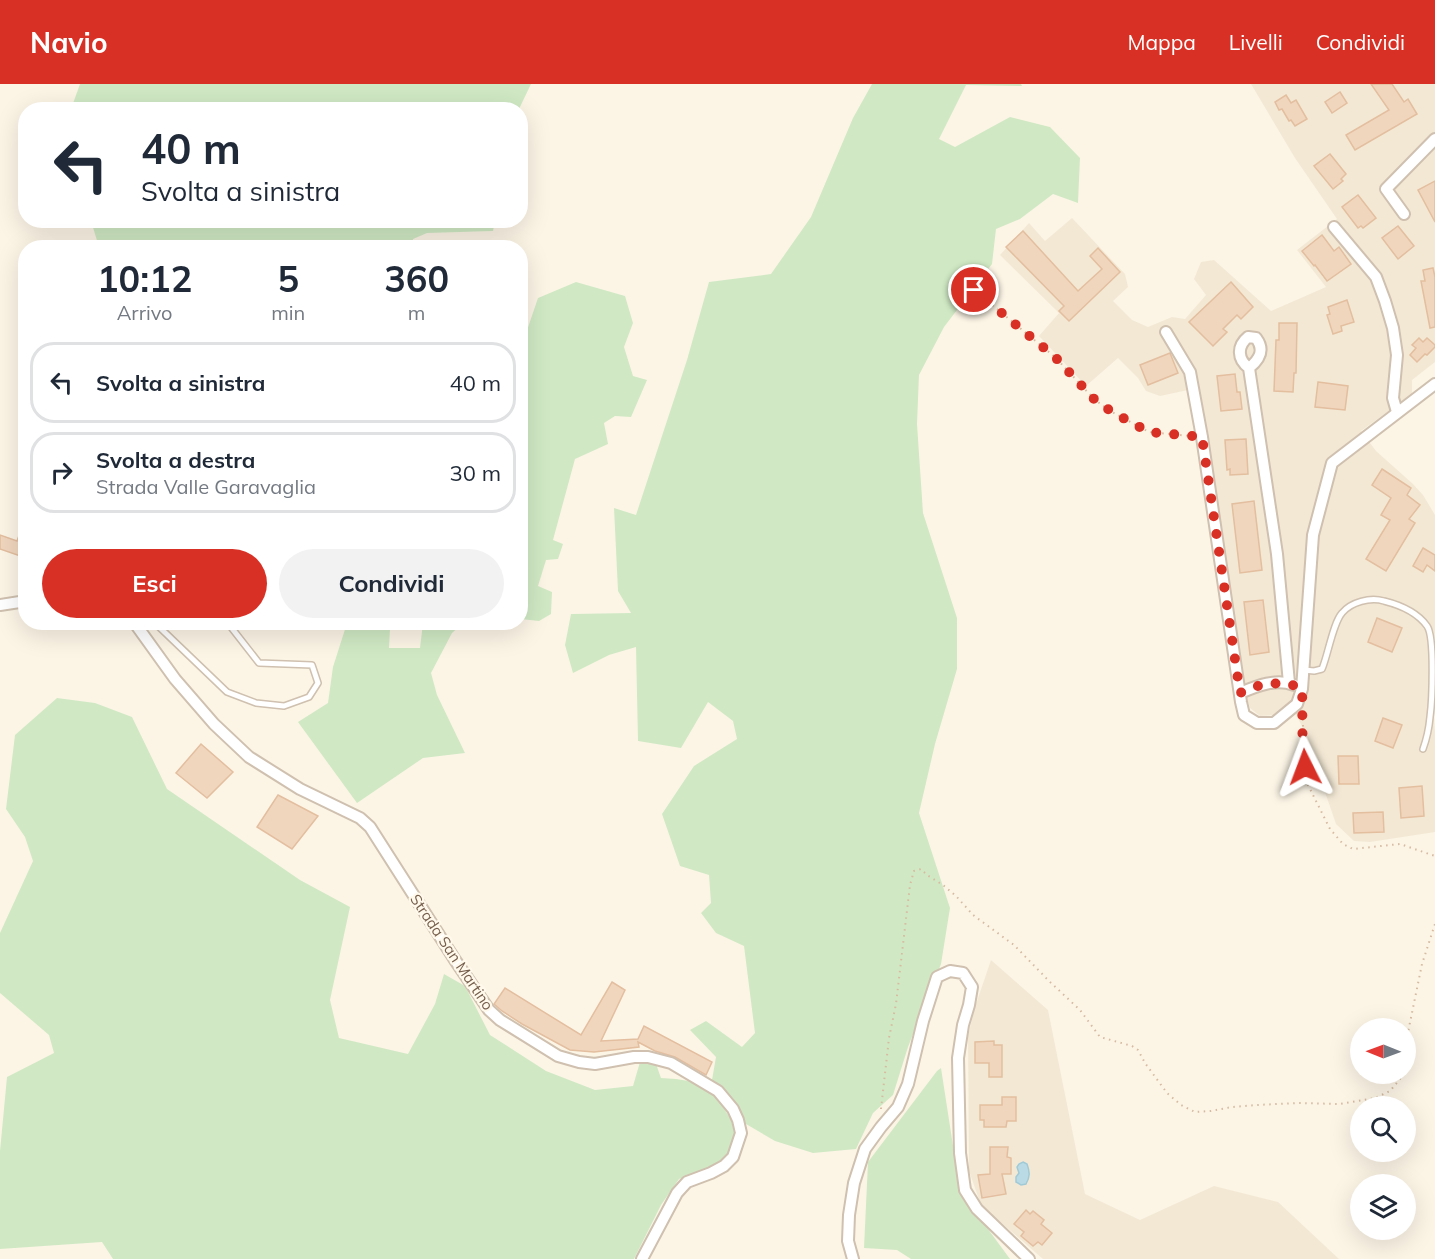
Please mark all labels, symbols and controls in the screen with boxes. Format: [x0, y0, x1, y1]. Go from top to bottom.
text: Navio [30, 25, 107, 60]
text: Mappa [1127, 29, 1196, 55]
text: Livelli [1229, 29, 1283, 55]
text: Condividi [1316, 29, 1405, 55]
text: 40 m [141, 122, 241, 175]
icon: left [42, 126, 120, 204]
text: Svolta a sinistra [141, 174, 340, 208]
text: 10:12 [97, 256, 192, 301]
text: 5 [277, 256, 299, 301]
text: 360 [384, 256, 449, 301]
pin [948, 264, 999, 315]
icon: arrive [957, 273, 990, 306]
text: Arrivo [117, 300, 173, 325]
text: min [271, 300, 305, 325]
text: m [408, 300, 425, 325]
icon: left [45, 366, 78, 399]
text: Svolta a sinistra [96, 369, 265, 397]
text: 40 m [450, 369, 501, 397]
text: Svolta a destra [96, 446, 255, 474]
icon: right [45, 456, 78, 489]
text: 30 m [450, 459, 501, 487]
text: Strada Valle Garavaglia [96, 474, 316, 499]
button: Esci [42, 549, 267, 618]
button: Condividi [279, 549, 504, 618]
position arrow [1273, 735, 1337, 799]
street label: Strada San Martino [406, 890, 498, 1014]
north arrow [1350, 1018, 1416, 1084]
map controls [1350, 1018, 1416, 1240]
button: search [1350, 1096, 1416, 1162]
button: layers [1350, 1174, 1416, 1240]

